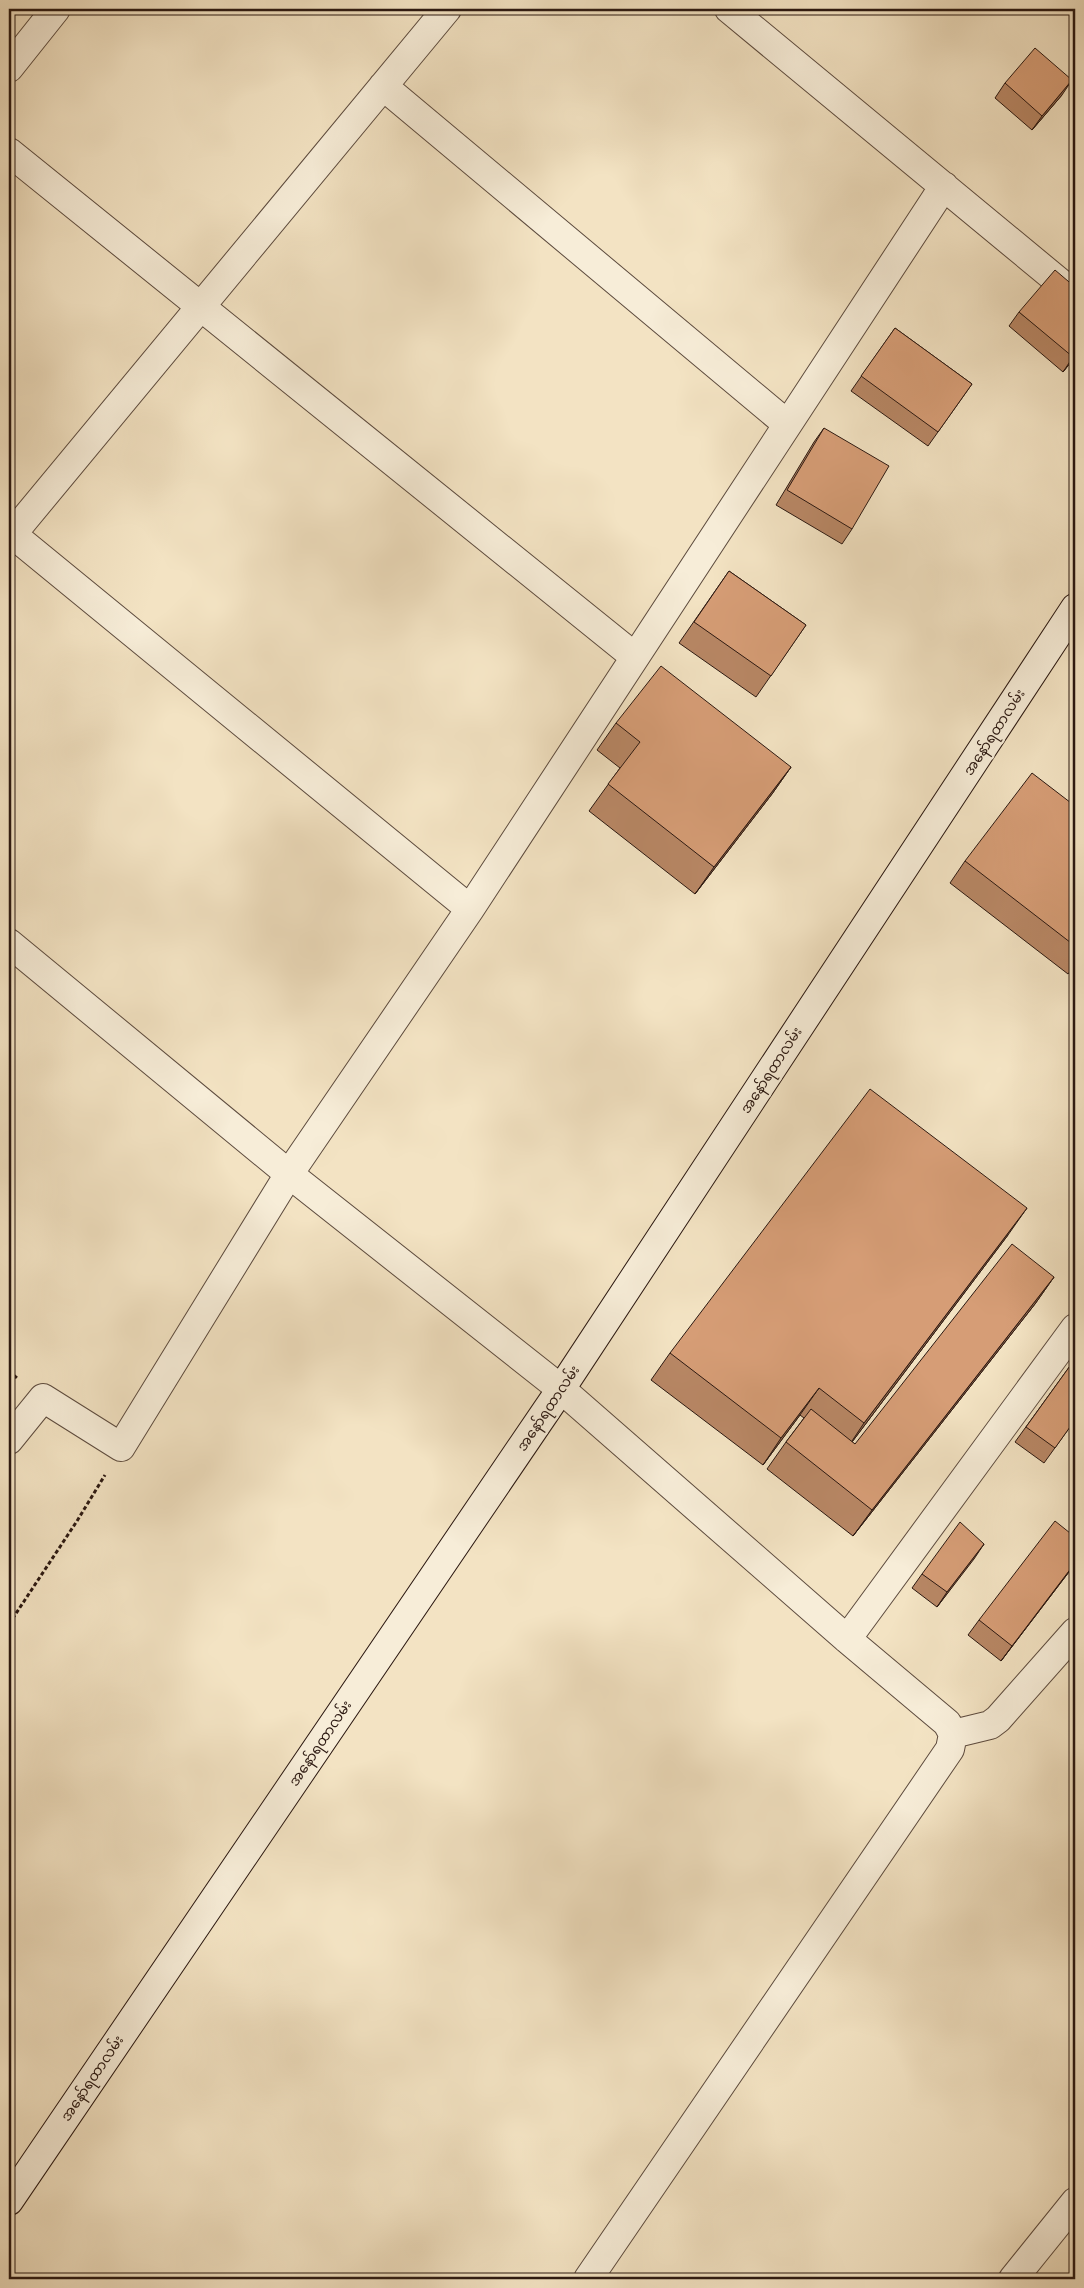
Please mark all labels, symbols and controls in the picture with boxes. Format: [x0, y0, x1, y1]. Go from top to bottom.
street label: အနော်ရထာလမ်း [958, 685, 1031, 780]
street label: အနော်ရထာလမ်း [735, 1023, 808, 1118]
street label: အနော်ရထာလမ်း [512, 1361, 586, 1456]
street label: အနော်ရထာလမ်း [284, 1696, 358, 1791]
street label: အနော်ရထာလမ်း [56, 2031, 130, 2126]

